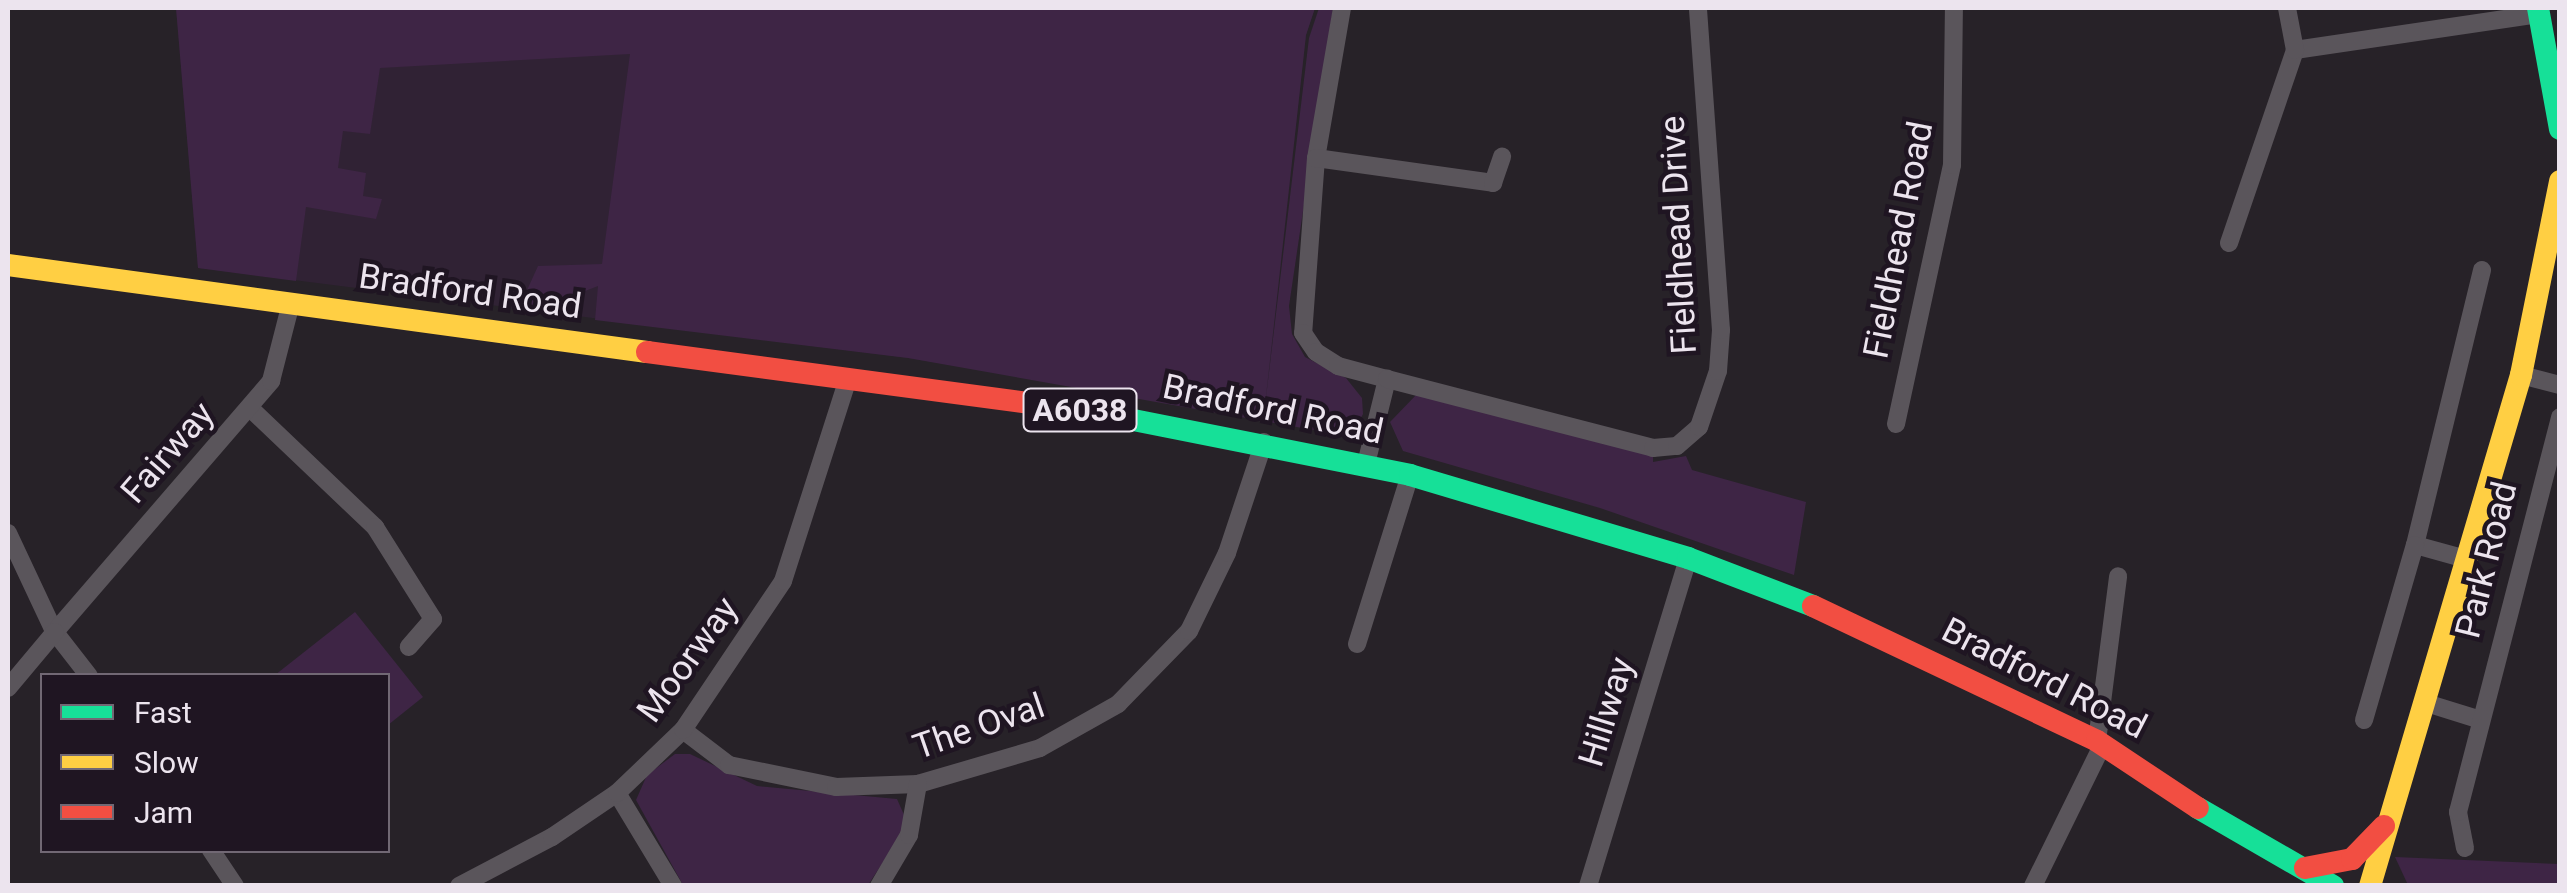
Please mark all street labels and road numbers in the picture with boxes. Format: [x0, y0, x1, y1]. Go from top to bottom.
street label: Fieldhead Drive [1652, 115, 1706, 355]
street label: Fieldhead Road [1855, 118, 1943, 362]
street label: Bradford Road [356, 256, 584, 328]
street label: Bradford Road [1159, 366, 1387, 454]
road number: A6038 [1022, 383, 1138, 437]
street label: Fairway [113, 394, 223, 512]
street label: Park Road [2447, 478, 2527, 642]
street label: Moorway [629, 589, 747, 731]
street label: Bradford Road [1935, 609, 2153, 749]
street label: Hillway [1571, 652, 1643, 772]
street label: The Oval [908, 685, 1050, 769]

